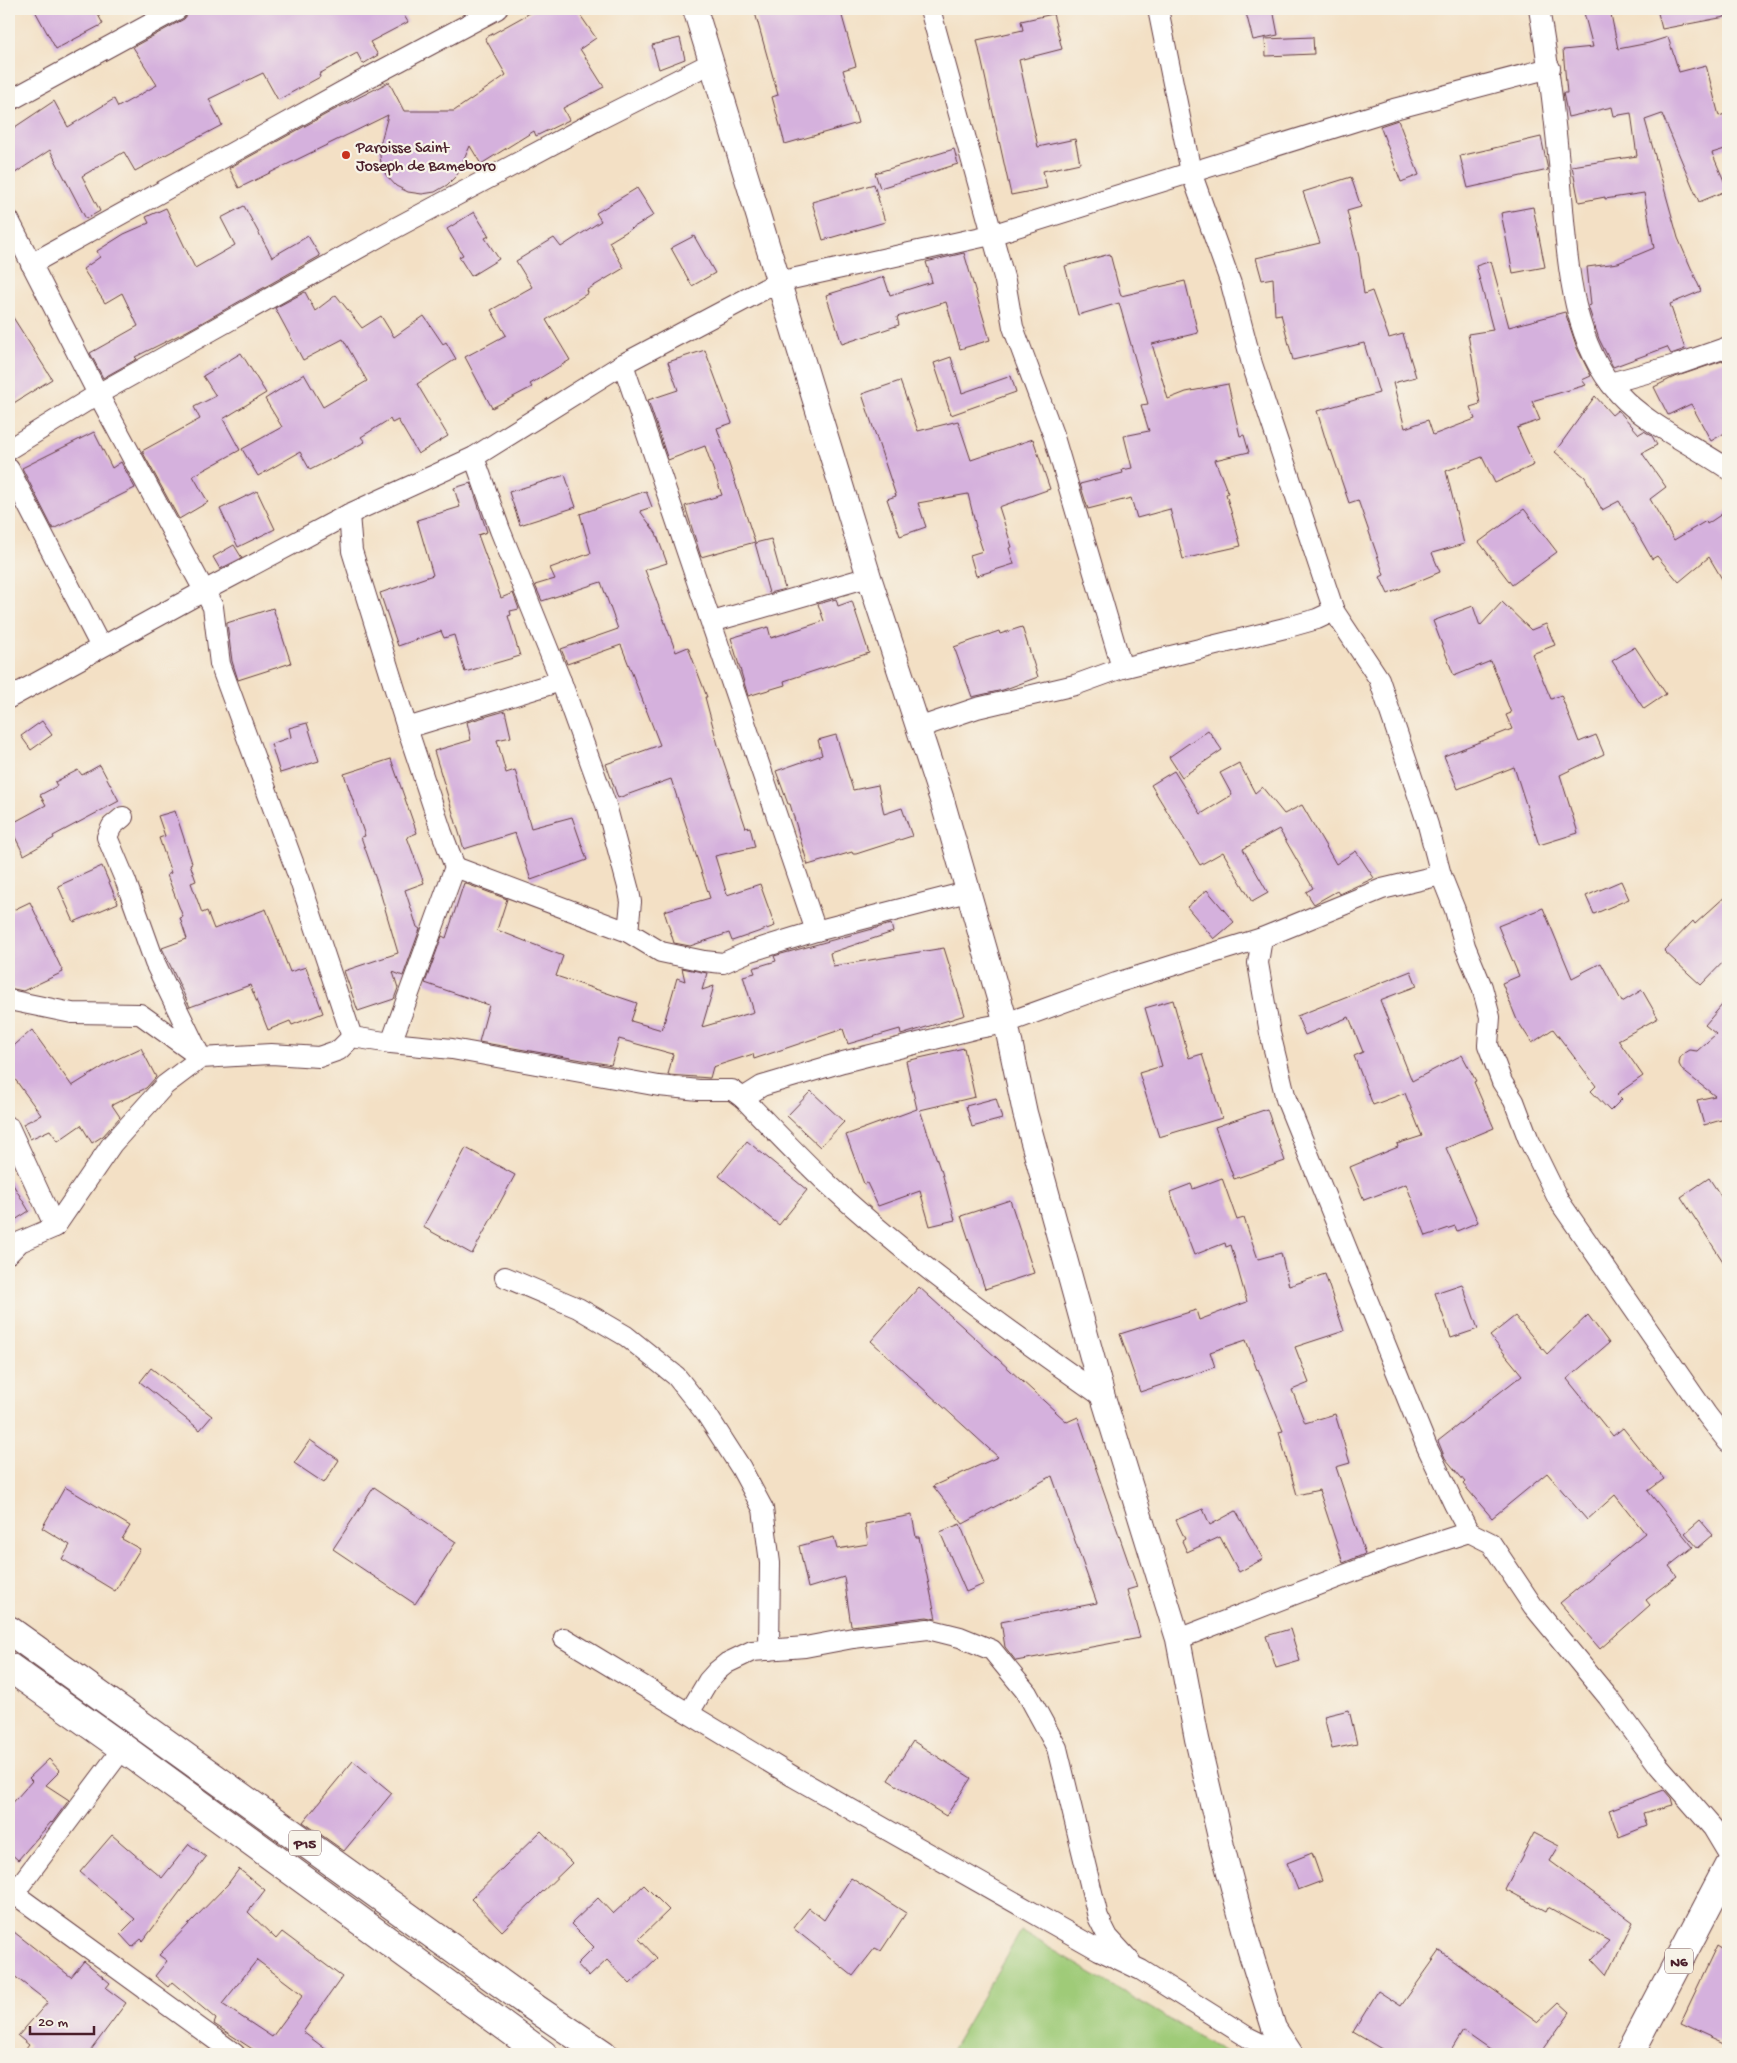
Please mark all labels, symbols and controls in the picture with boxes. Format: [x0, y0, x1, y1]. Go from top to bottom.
place label: Paroisse Saint Joseph de Bameboro [355, 140, 496, 177]
marker: Paroisse Saint Joseph de Bameboro [340, 149, 352, 161]
road number: P15 [289, 1830, 321, 1856]
road number: N6 [1665, 1948, 1693, 1974]
scale bar [30, 2003, 94, 2035]
text: 20 m [38, 2014, 68, 2032]

